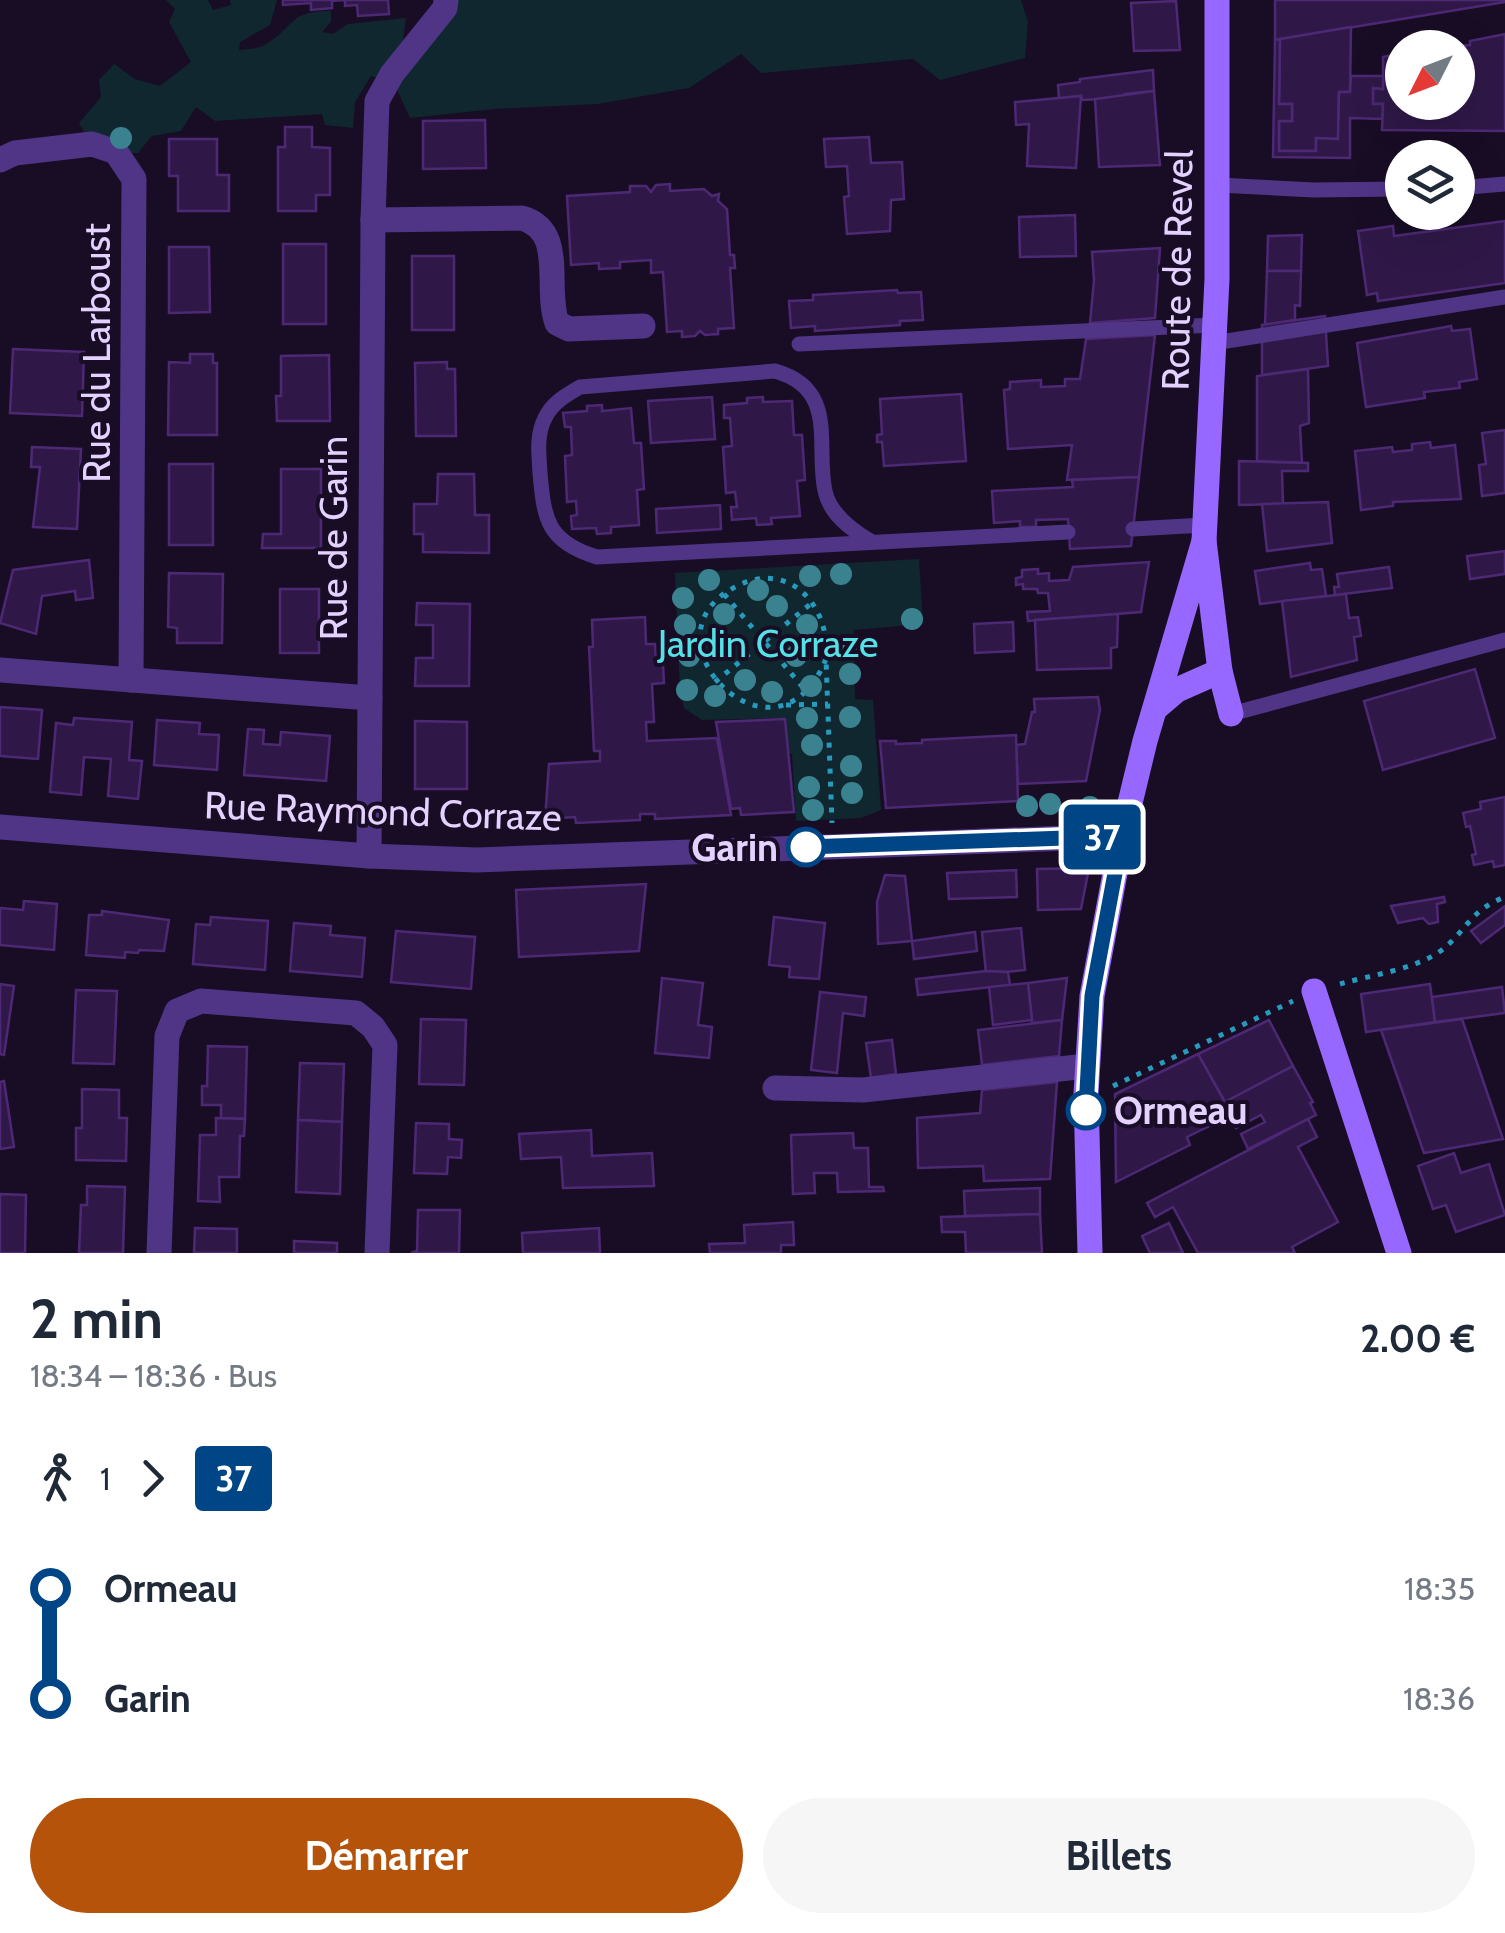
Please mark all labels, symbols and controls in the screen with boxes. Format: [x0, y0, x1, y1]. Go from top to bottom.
north arrow [1385, 30, 1475, 120]
map controls [1385, 30, 1475, 230]
button: layers [1385, 140, 1475, 230]
street label: Route de Revel [1151, 149, 1203, 391]
street label: Rue du Larboust [73, 223, 120, 483]
street label: Rue de Garin [310, 436, 357, 640]
park label: Jardin Corraze [657, 620, 878, 667]
street label: Rue Raymond Corraze [203, 781, 563, 841]
line badge: 37 [1057, 804, 1147, 870]
text: 37 [1084, 816, 1120, 859]
place label: Garin [691, 824, 778, 871]
marker: Garin [787, 828, 825, 866]
place label: Ormeau [1114, 1087, 1248, 1134]
marker: Ormeau [1067, 1091, 1105, 1129]
text: 2 min [30, 1285, 163, 1352]
text: 2.00 € [1360, 1315, 1475, 1362]
text: 18:34 – 18:36 · Bus [30, 1356, 277, 1395]
icon: walk [30, 1451, 85, 1506]
icon: forward [125, 1451, 180, 1506]
text: 37 [215, 1457, 252, 1500]
text: 1 [100, 1459, 110, 1498]
text: Ormeau [104, 1565, 238, 1612]
text: 18:35 [1404, 1569, 1475, 1608]
text: Garin [104, 1675, 191, 1722]
text: 18:36 [1403, 1679, 1475, 1718]
button: Démarrer [30, 1798, 743, 1913]
button: Billets [763, 1798, 1475, 1913]

